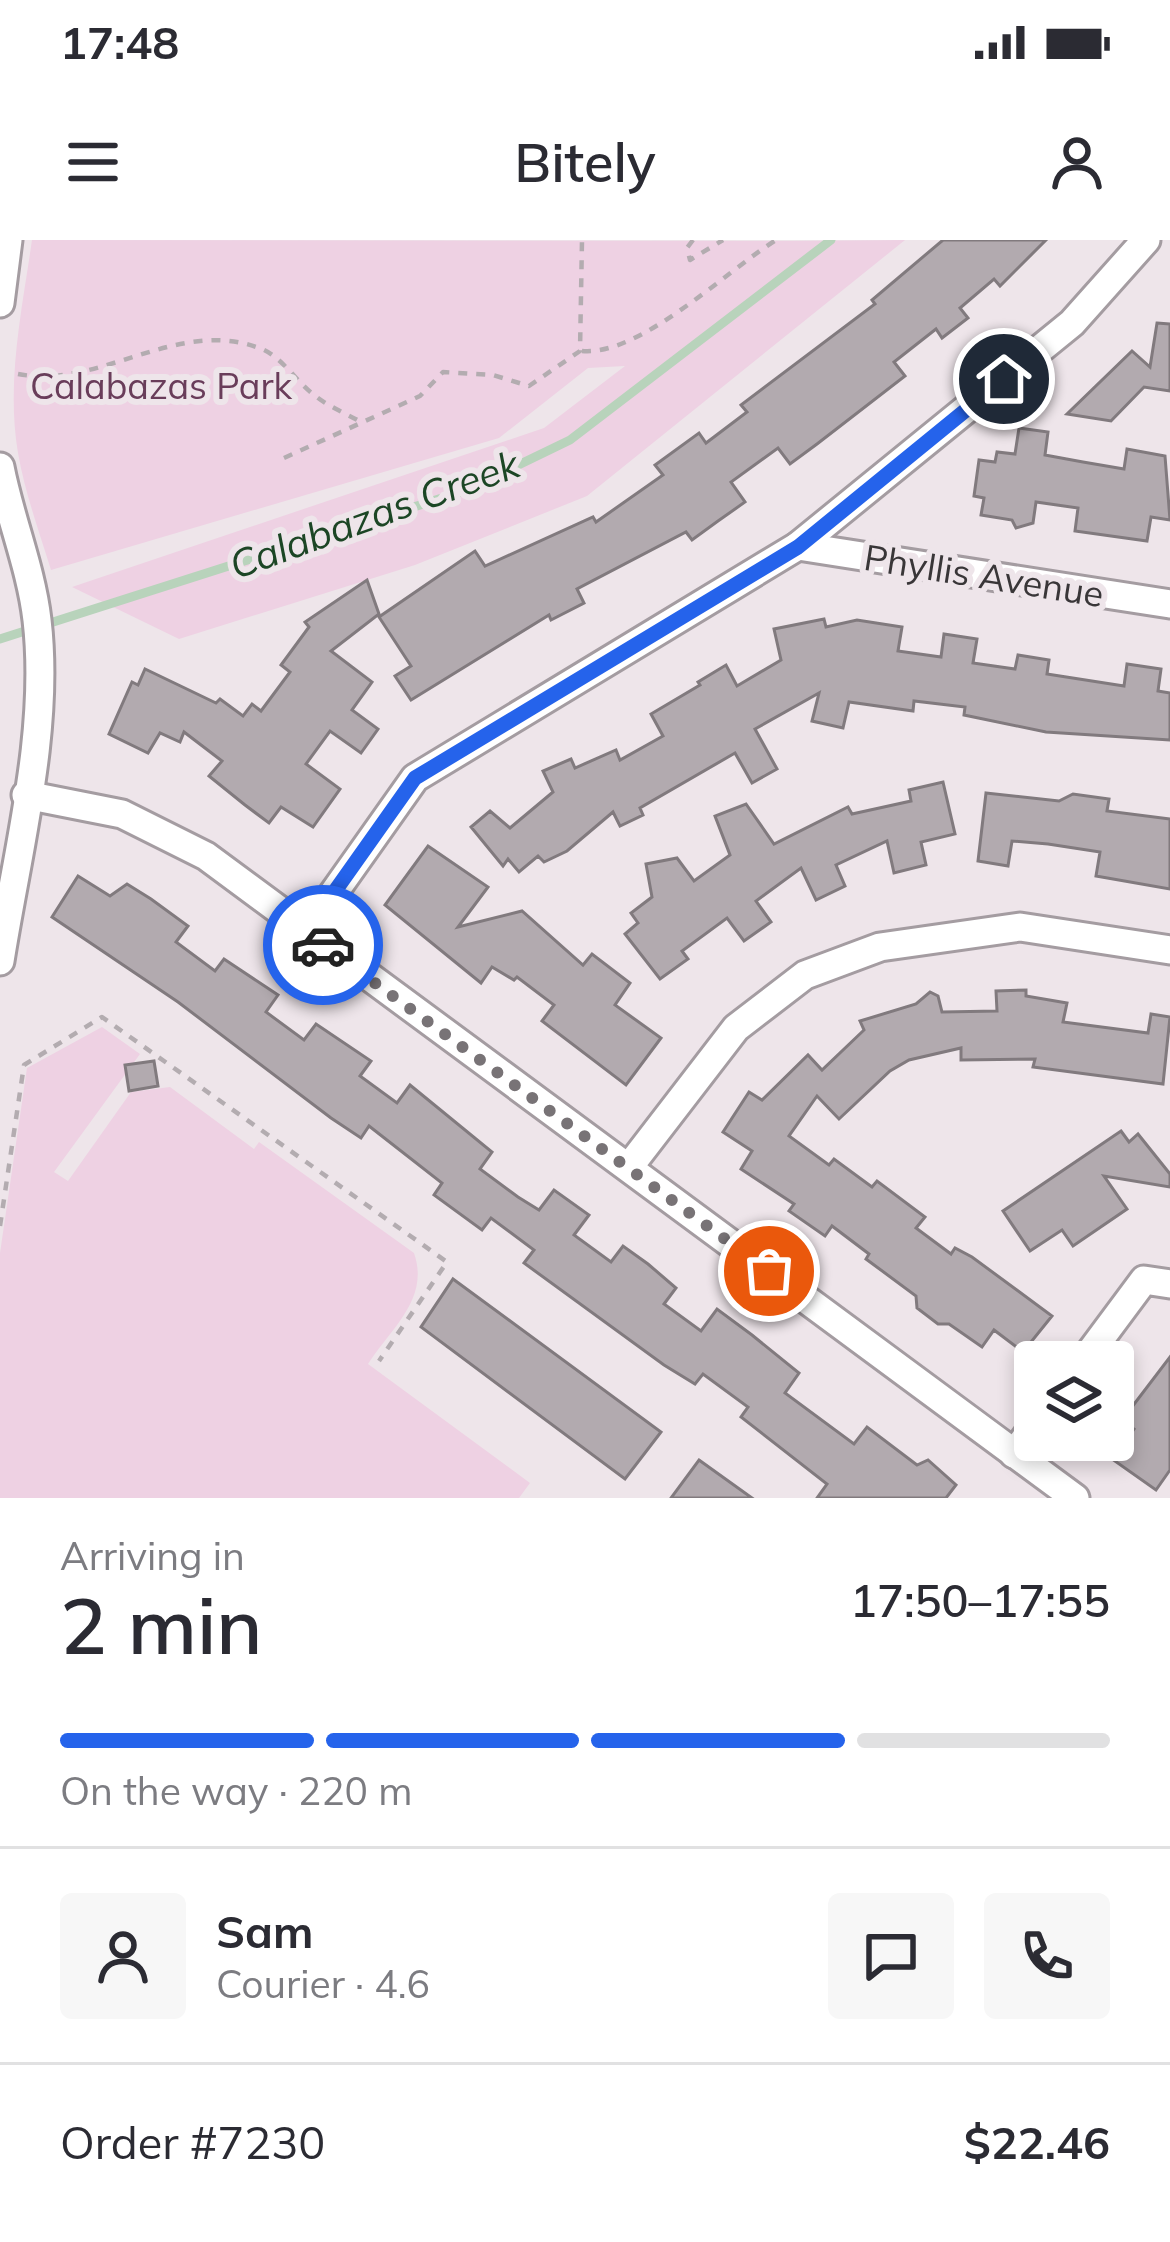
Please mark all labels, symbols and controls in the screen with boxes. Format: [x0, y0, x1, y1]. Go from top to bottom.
text: 17:48 [60, 14, 179, 70]
text: Bitely [514, 128, 656, 196]
icon: menu [60, 129, 126, 195]
icon: person [1044, 129, 1110, 195]
pin [953, 328, 1055, 430]
icon: home [971, 346, 1037, 412]
park label: Calabazas Park [30, 363, 293, 408]
water label: Calabazas Creek [222, 439, 527, 589]
street label: Phyllis Avenue [861, 534, 1107, 616]
courier [263, 885, 383, 1005]
icon: car [290, 912, 356, 978]
pin [718, 1220, 820, 1322]
icon: bag [736, 1238, 802, 1304]
map controls [1014, 1341, 1134, 1461]
button: layers [1014, 1341, 1134, 1461]
text: Arriving in [60, 1531, 245, 1580]
text: 17:50–17:55 [850, 1572, 1110, 1628]
text: 2 min [60, 1576, 263, 1674]
text: On the way · 220 m [60, 1766, 412, 1815]
button: person [60, 1893, 186, 2019]
button: chat [828, 1893, 954, 2019]
button: phone [984, 1893, 1110, 2019]
text: Sam [216, 1903, 313, 1959]
text: Courier · 4.6 [216, 1959, 430, 2008]
text: Order #7230 [60, 2114, 325, 2170]
text: $22.46 [964, 2114, 1110, 2170]

